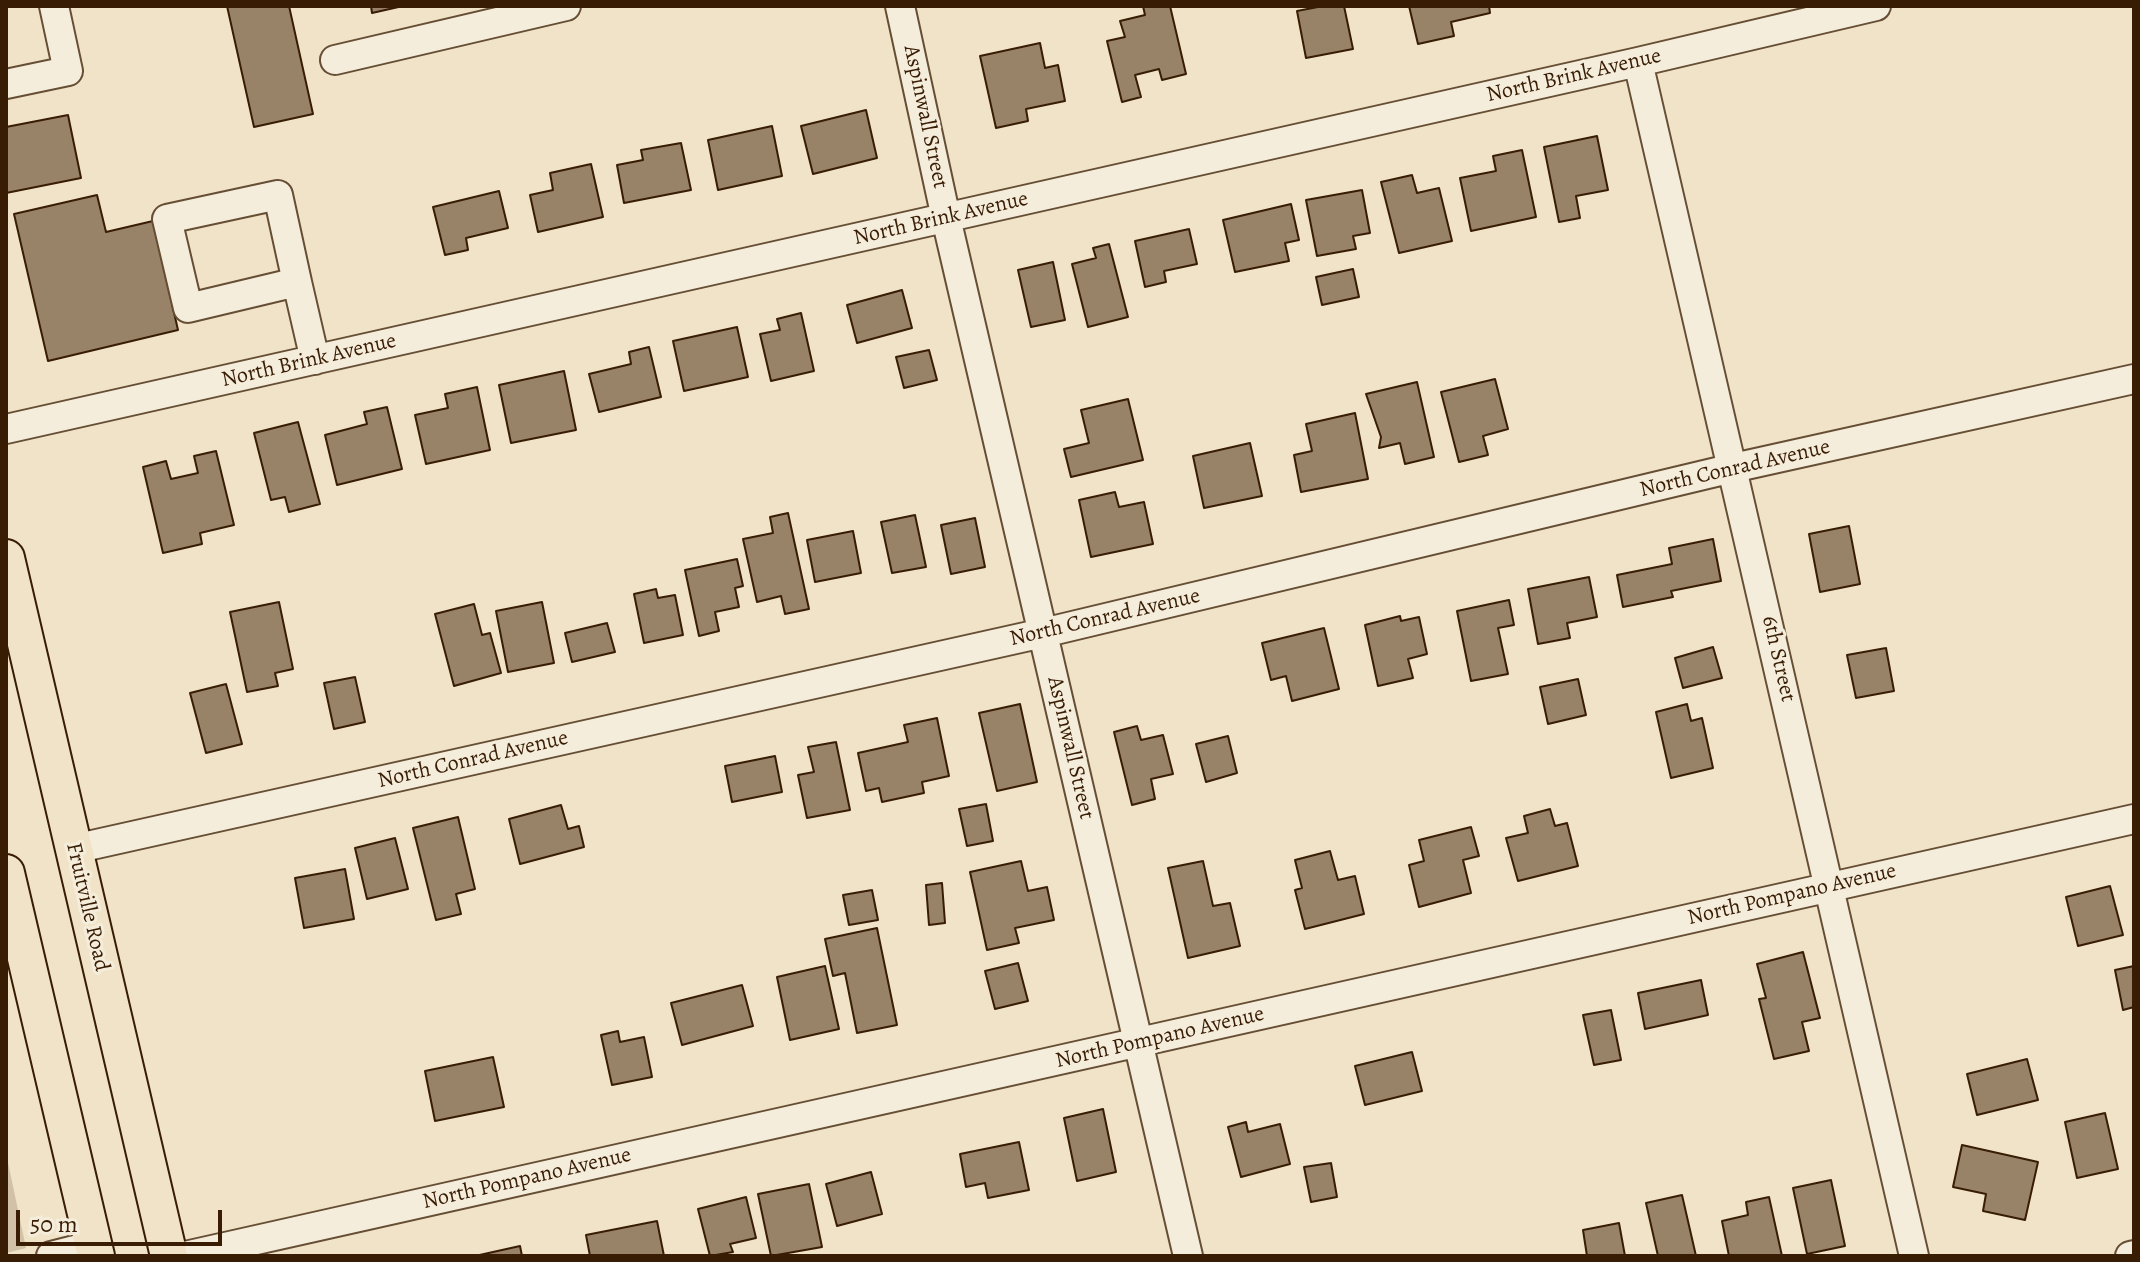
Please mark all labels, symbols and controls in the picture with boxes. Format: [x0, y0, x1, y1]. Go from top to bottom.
street label: Aspinwall Street [897, 43, 953, 191]
street label: North Brink Avenue [1484, 43, 1664, 109]
street label: North Brink Avenue [851, 186, 1031, 252]
street label: North Brink Avenue [219, 328, 399, 394]
street label: North Conrad Avenue [1637, 434, 1833, 504]
street label: North Conrad Avenue [1007, 583, 1203, 653]
street label: 6th Street [1755, 613, 1801, 705]
street label: Aspinwall Street [1041, 674, 1099, 822]
street label: North Conrad Avenue [375, 725, 571, 795]
street label: Fruitville Road [59, 840, 115, 974]
street label: North Pompano Avenue [1685, 858, 1899, 932]
street label: North Pompano Avenue [1053, 1001, 1267, 1075]
street label: North Pompano Avenue [420, 1142, 634, 1216]
scale bar [20, 1194, 226, 1244]
text: 50 m [30, 1208, 78, 1240]

